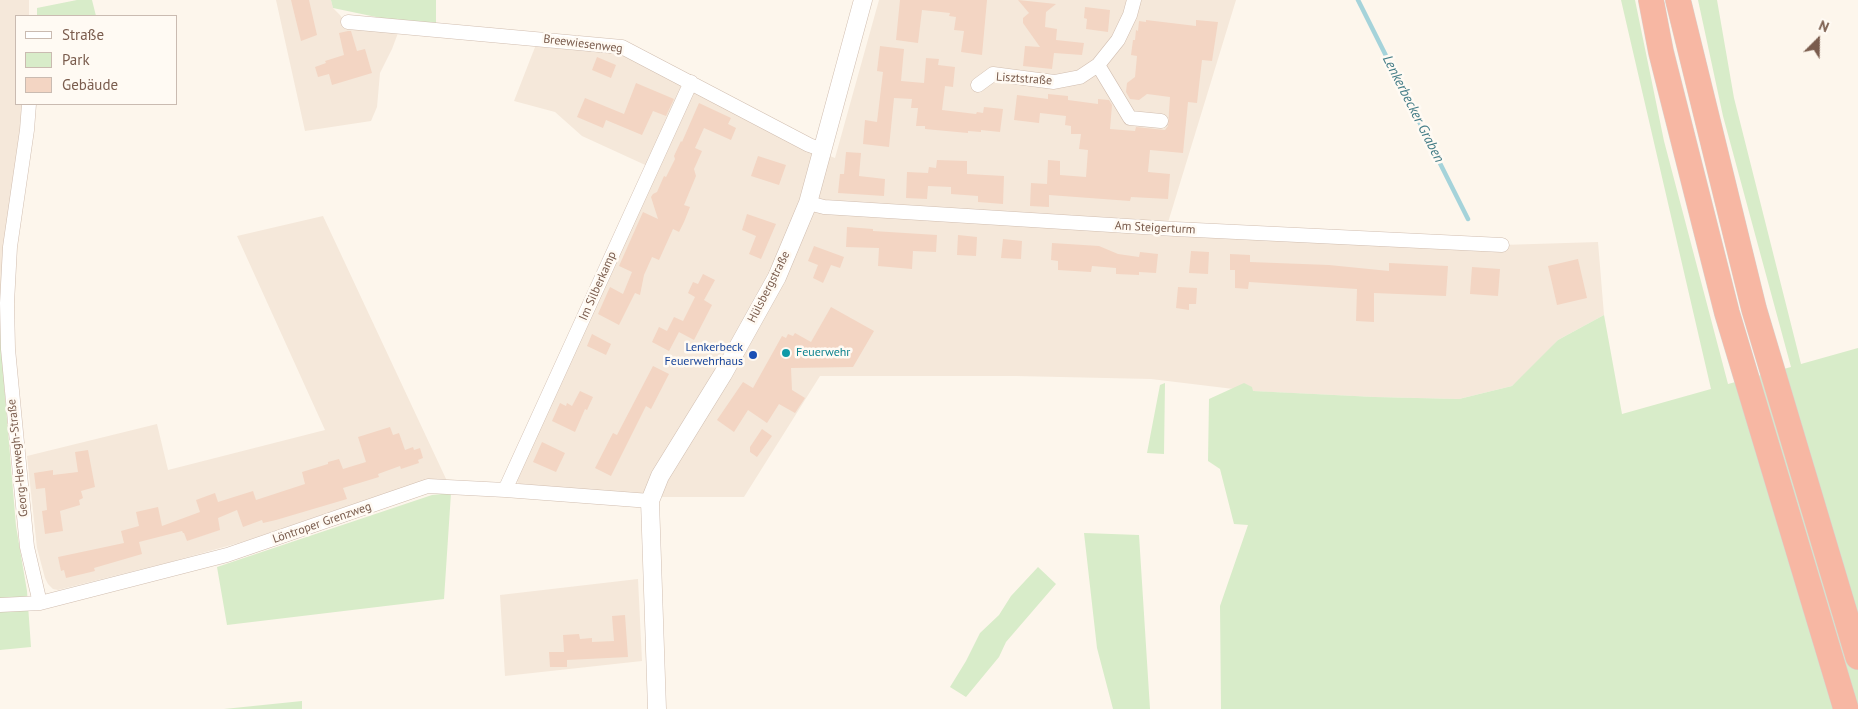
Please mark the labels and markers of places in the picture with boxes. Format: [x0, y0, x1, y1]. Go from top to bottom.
place label: Lenkerbeck Feuerwehrhaus [665, 341, 743, 369]
place label: Feuerwehr [796, 346, 850, 360]
marker: Feuerwehr [780, 347, 792, 359]
marker: Lenkerbeck Feuerwehrhaus [747, 349, 759, 361]

